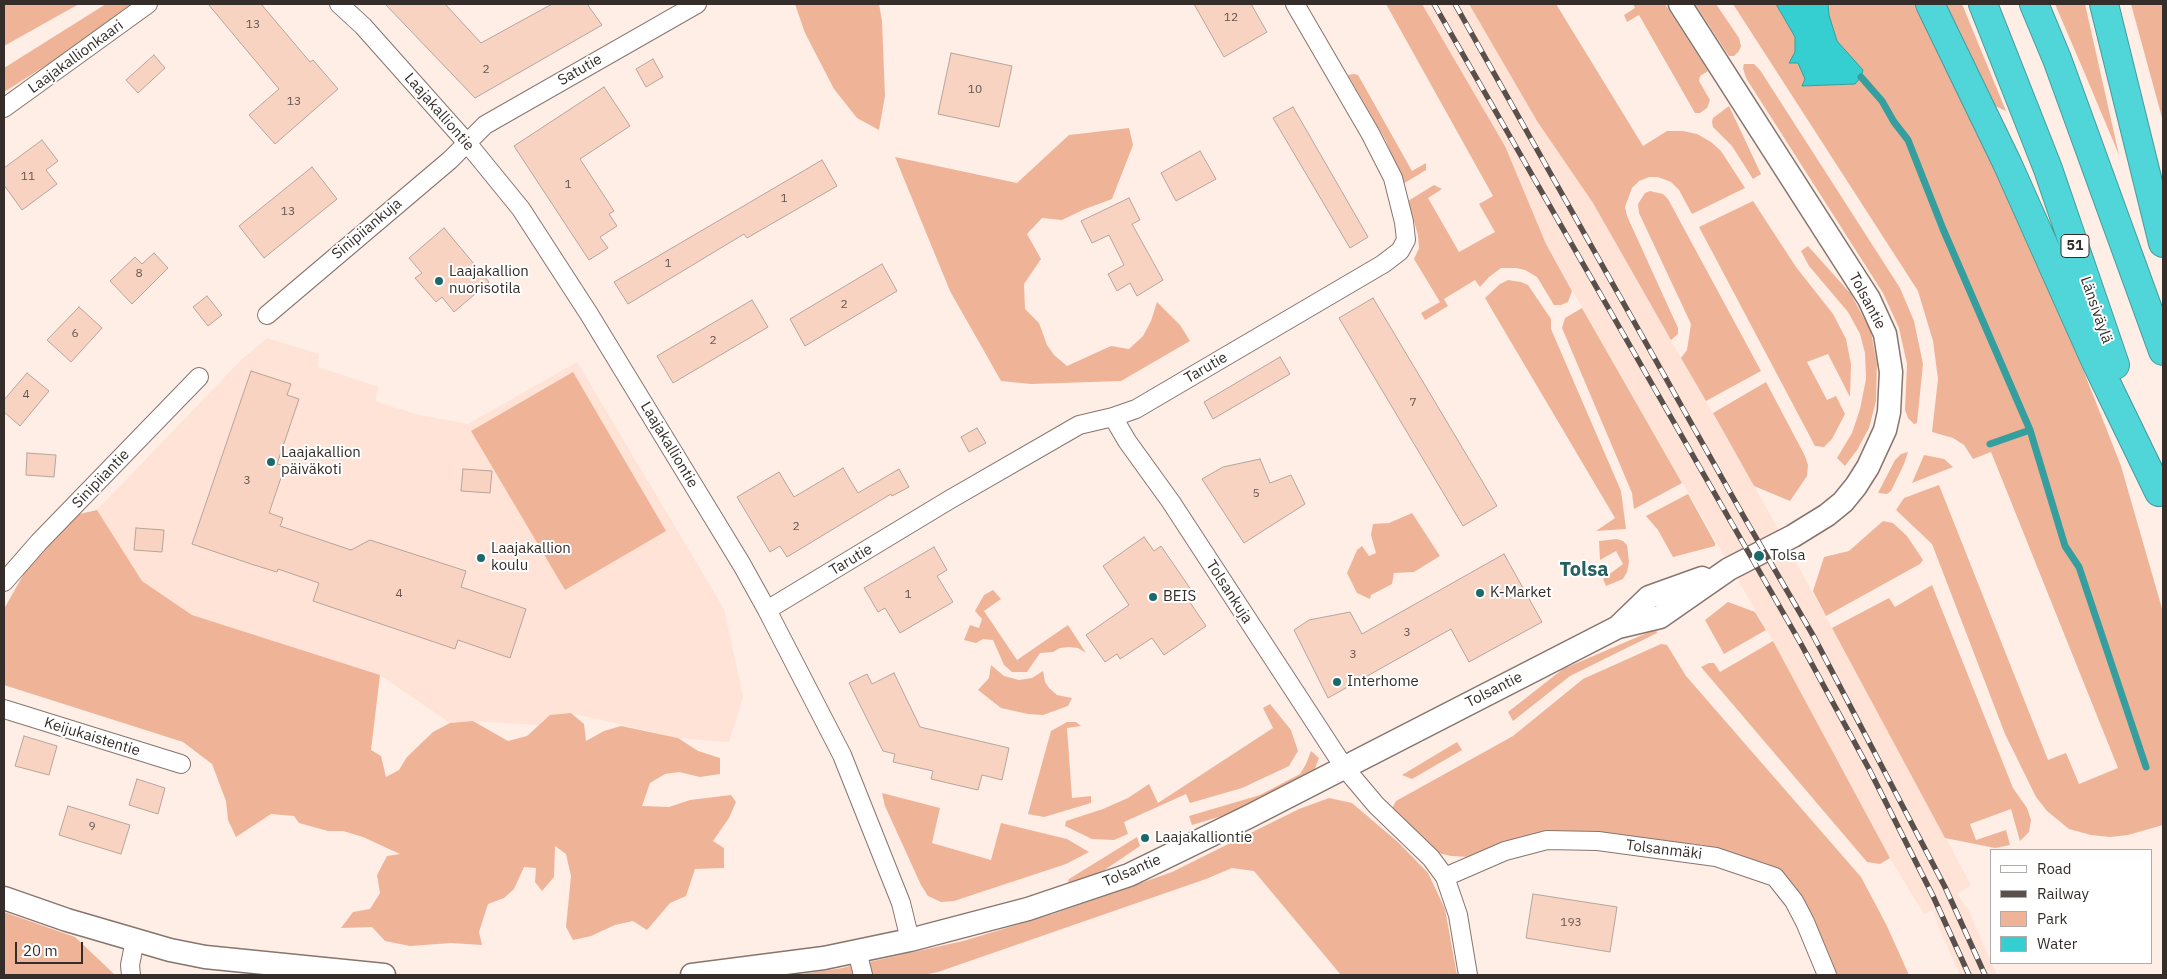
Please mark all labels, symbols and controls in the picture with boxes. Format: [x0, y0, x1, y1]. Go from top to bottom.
house number: 12 [1224, 11, 1238, 25]
street label: Laajakallionkaari [25, 17, 127, 97]
house number: 13 [246, 18, 260, 32]
street label: Satutie [555, 50, 605, 90]
house number: 2 [482, 63, 490, 77]
street label: Laajakalliontie [400, 69, 478, 155]
house number: 10 [968, 83, 982, 97]
house number: 13 [287, 95, 301, 109]
house number: 11 [21, 170, 35, 184]
house number: 1 [564, 178, 572, 192]
house number: 1 [780, 192, 788, 206]
street label: Sinipiiankuja [328, 195, 406, 263]
house number: 13 [281, 205, 295, 219]
road number: 51 [2061, 235, 2089, 258]
house number: 1 [664, 257, 672, 271]
place label: Laajakallion nuorisotila [449, 263, 529, 298]
house number: 8 [135, 267, 143, 281]
street label: Tolsantie [1845, 270, 1889, 332]
street label: Länsiväylä [2076, 274, 2116, 346]
marker: Laajakallion nuorisotila [433, 275, 445, 287]
house number: 2 [840, 298, 848, 312]
house number: 6 [71, 327, 79, 341]
house number: 2 [709, 334, 717, 348]
street label: Tarutie [1181, 349, 1231, 387]
house number: 4 [22, 388, 30, 402]
house number: 7 [1409, 396, 1417, 410]
street label: Laajakalliontie [636, 399, 702, 491]
place label: Laajakallion päiväkoti [281, 444, 361, 479]
street label: Sinipiiantie [69, 446, 133, 512]
marker: Laajakallion päiväkoti [265, 456, 277, 468]
house number: 3 [243, 474, 251, 488]
house number: 5 [1252, 487, 1260, 501]
house number: 2 [792, 520, 800, 534]
place label: Laajakallion koulu [491, 540, 571, 575]
street label: Tarutie [826, 540, 876, 580]
place label: Tolsa [1770, 547, 1805, 565]
marker: Tolsa [1752, 549, 1766, 563]
marker: Laajakallion koulu [475, 552, 487, 564]
street label: Tolsankuja [1202, 557, 1256, 627]
district label: Tolsa [1559, 558, 1609, 582]
place label: K-Market [1490, 584, 1552, 602]
house number: 4 [395, 587, 403, 601]
marker: K-Market [1474, 587, 1486, 599]
house number: 1 [904, 588, 912, 602]
place label: BEIS [1163, 588, 1196, 606]
marker: BEIS [1147, 591, 1159, 603]
house number: 3 [1403, 626, 1411, 640]
house number: 3 [1349, 648, 1357, 662]
street label: Tolsantie [1463, 668, 1525, 712]
place label: Interhome [1347, 673, 1419, 691]
marker: Interhome [1331, 676, 1343, 688]
street label: Keijukaistentie [42, 714, 142, 760]
house number: 9 [88, 820, 96, 834]
place label: Laajakalliontie [1155, 829, 1252, 847]
marker: Laajakalliontie [1139, 832, 1151, 844]
street label: Tolsanmäki [1625, 836, 1703, 864]
legend [1990, 849, 2152, 964]
street label: Tolsantie [1100, 851, 1164, 891]
text: Road [2037, 859, 2072, 878]
text: Railway [2037, 884, 2089, 903]
text: Park [2037, 909, 2067, 928]
house number: 193 [1560, 916, 1582, 930]
scale bar [18, 932, 85, 964]
text: Water [2037, 934, 2077, 953]
text: 20 m [23, 941, 58, 960]

